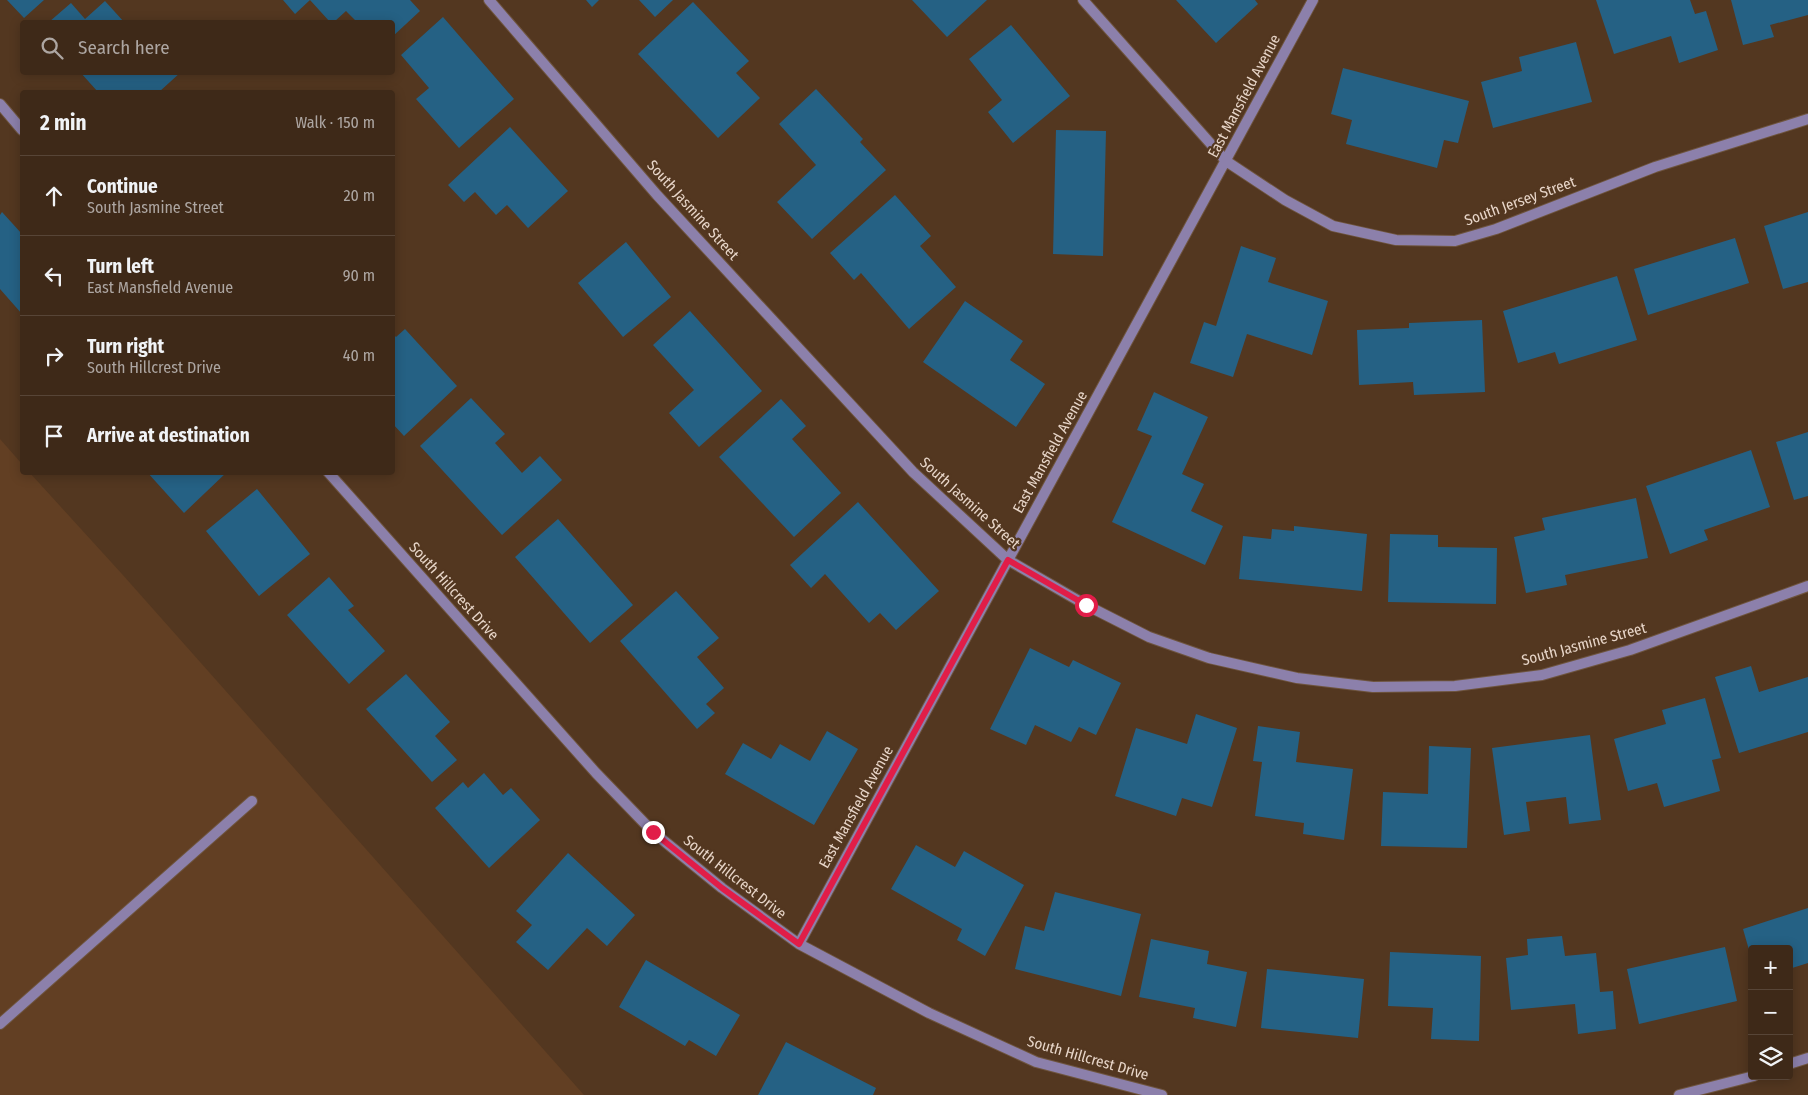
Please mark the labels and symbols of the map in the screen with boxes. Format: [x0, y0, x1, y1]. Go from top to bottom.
street label: East Mansfield Avenue [1204, 31, 1284, 161]
street label: South Jasmine Street [643, 156, 743, 264]
street label: South Jersey Street [1462, 173, 1578, 229]
street label: East Mansfield Avenue [1009, 388, 1091, 516]
street label: South Jasmine Street [916, 453, 1024, 553]
street label: South Hillcrest Drive [405, 538, 503, 644]
route start [1075, 594, 1098, 617]
street label: South Jasmine Street [1520, 619, 1648, 669]
street label: East Mansfield Avenue [815, 743, 897, 871]
route end [642, 821, 665, 844]
street label: South Hillcrest Drive [680, 831, 790, 923]
street label: South Hillcrest Drive [1025, 1032, 1151, 1084]

